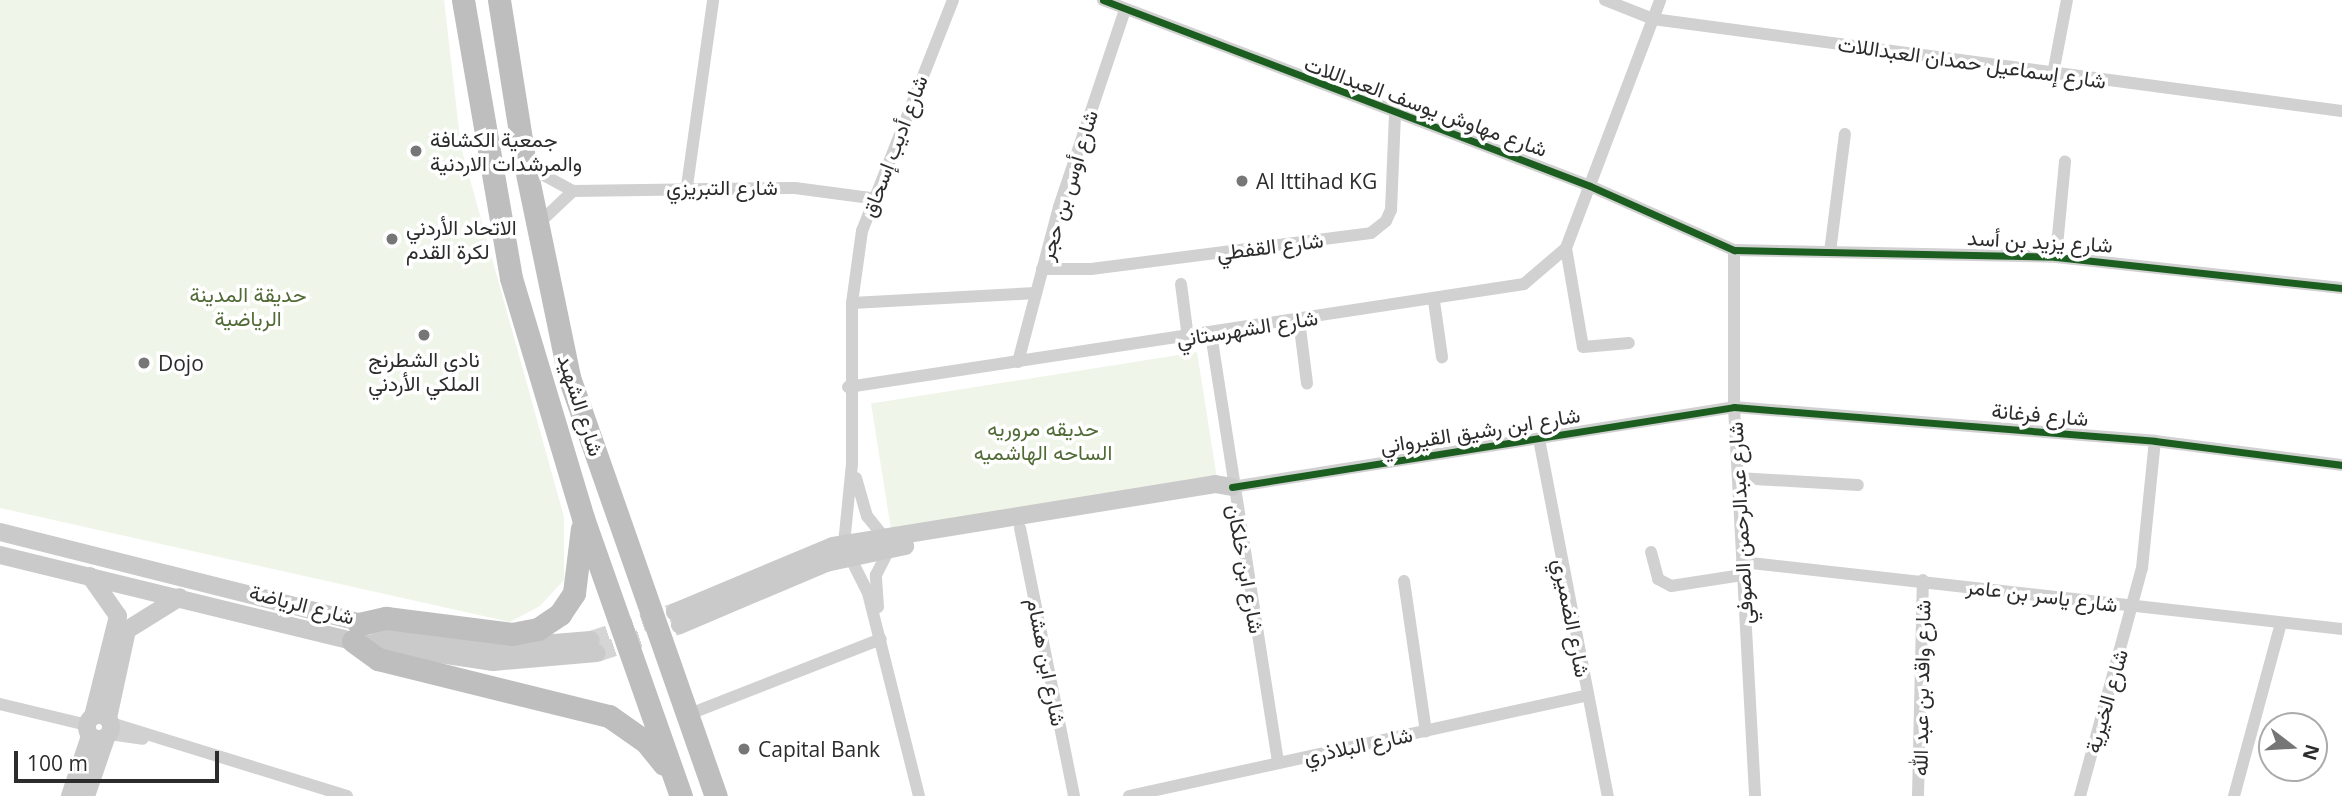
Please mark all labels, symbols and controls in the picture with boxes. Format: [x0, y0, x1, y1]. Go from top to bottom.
street label: شارع إسماعيل حمدان العبداللات [1836, 31, 2108, 93]
street label: شارع مهاوش يوسف العبداللات [1301, 50, 1551, 162]
street label: شارع أديب إسحاق [855, 72, 933, 220]
street label: شارع أوس بن حجر [1033, 107, 1103, 263]
place label: جمعية الكشافة والمرشدات الاردنية [430, 126, 582, 176]
marker: جمعية الكشافة والمرشدات الاردنية [408, 143, 424, 159]
place label: Al Ittihad KG [1256, 168, 1377, 194]
marker: Al Ittihad KG [1234, 173, 1250, 189]
street label: شارع التبريزي [666, 174, 778, 200]
place label: الاتحاد الأردني لكرة القدم [406, 214, 517, 264]
street label: شارع يزيد بن أسد [1967, 225, 2113, 257]
street label: شارع القفطي [1215, 227, 1325, 265]
marker: الاتحاد الأردني لكرة القدم [384, 231, 400, 247]
park label: حديقة المدينة الرياضية [189, 281, 307, 331]
street label: شارع الشهرستاني [1174, 304, 1320, 352]
marker: نادي الشطرنج الملكي الأردني [416, 327, 432, 343]
place label: نادي الشطرنج الملكي الأردني [368, 346, 480, 396]
place label: Dojo [158, 350, 204, 376]
street label: شارع الشهيد [553, 351, 609, 459]
marker: Dojo [136, 355, 152, 371]
street label: شارع فرغانة [1991, 397, 2089, 431]
street label: شارع ابن رشيق القيرواني [1378, 402, 1582, 458]
park label: حديقه مروريه الساحه الهاشميه [974, 415, 1112, 465]
street label: شارع عبدالرحمن الصوفي [1722, 421, 1758, 625]
street label: شارع ابن خلكان [1222, 503, 1270, 635]
street label: شارع الضميري [1548, 557, 1596, 679]
street label: شارع ياسر بن عامر [1965, 573, 2119, 617]
street label: شارع الرياضة [247, 579, 357, 629]
street label: شارع ابن هشام [1022, 596, 1072, 728]
street label: شارع واقد بن عبد الله [1907, 600, 1935, 776]
street label: شارع الخيرية [2079, 646, 2133, 756]
north arrow [2258, 712, 2328, 782]
street label: شارع البلاذري [1301, 721, 1415, 769]
scale bar [18, 736, 222, 780]
place label: Capital Bank [758, 736, 880, 762]
marker: Capital Bank [736, 741, 752, 757]
text: N [2296, 741, 2326, 764]
text: 100 m [27, 749, 88, 777]

